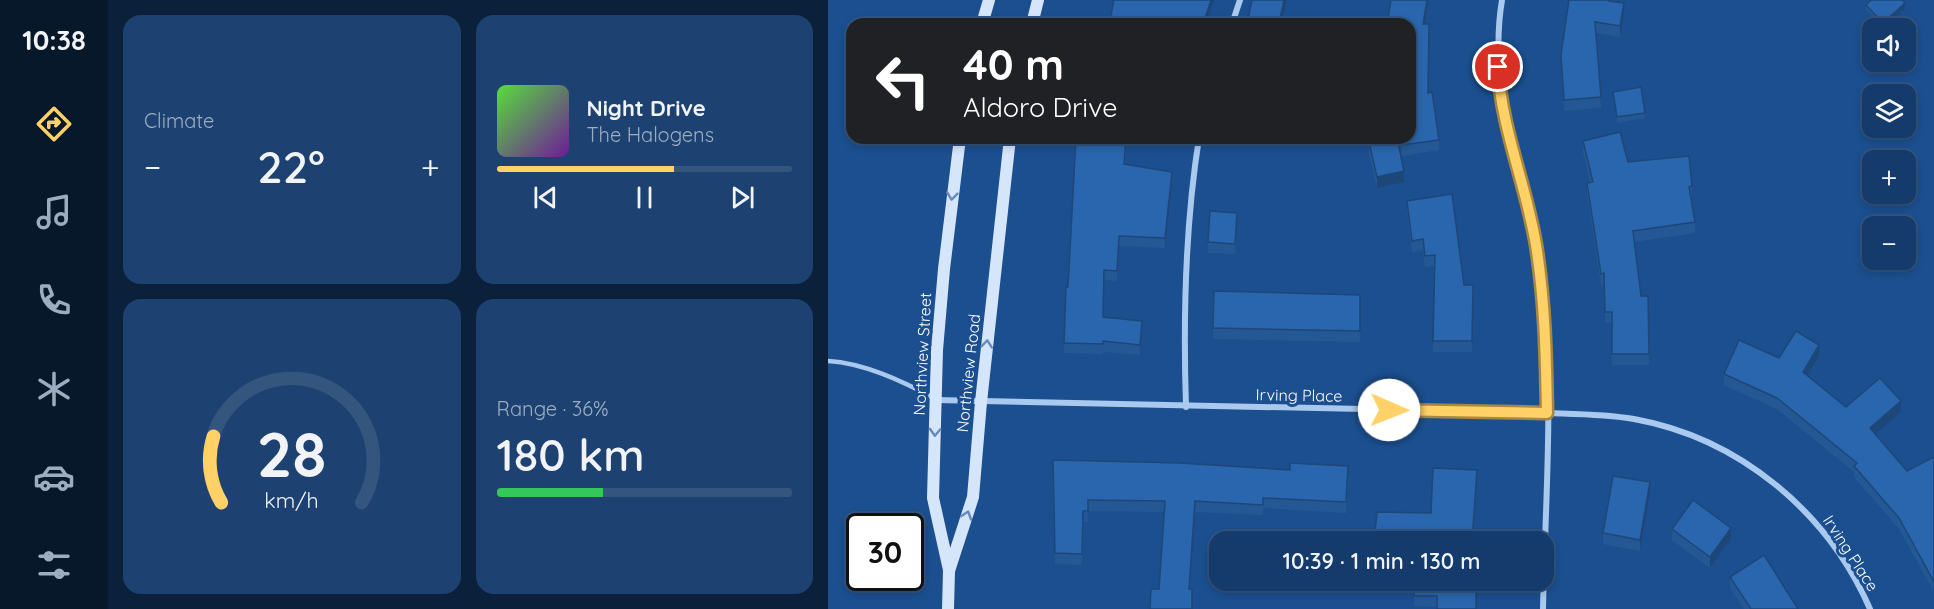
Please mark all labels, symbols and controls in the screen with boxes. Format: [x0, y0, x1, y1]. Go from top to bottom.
map controls [1862, 18, 1916, 270]
button: sound [1862, 18, 1916, 72]
text: 10:38 [22, 23, 86, 57]
text: 40 m [963, 38, 1064, 91]
pin [1472, 41, 1523, 92]
icon: left [864, 42, 942, 120]
icon: arrive [1481, 50, 1514, 83]
button: layers [1862, 84, 1916, 138]
text: Aldoro Drive [963, 90, 1118, 124]
text: Night Drive [587, 94, 706, 122]
icon: directions [33, 103, 75, 145]
text: Climate [144, 108, 214, 133]
text: The Halogens [587, 122, 714, 147]
text: 22° [257, 138, 325, 194]
text: − [144, 146, 161, 187]
text: + [421, 146, 439, 187]
button: + [1862, 150, 1916, 204]
icon: previous [529, 181, 562, 214]
icon: pause [628, 181, 661, 214]
icon: next [726, 181, 759, 214]
icon: music [33, 191, 75, 233]
one-way arrow [946, 191, 959, 200]
button: − [1862, 216, 1916, 270]
icon: phone [33, 279, 75, 321]
street label: Northview Street [909, 292, 935, 416]
street label: Northview Road [952, 313, 984, 433]
one-way arrow [980, 340, 993, 349]
icon: climate [33, 368, 75, 410]
position arrow [1357, 378, 1421, 442]
street label: Irving Place [1255, 384, 1343, 406]
text: Range · 36% [497, 396, 609, 421]
text: 28 [257, 415, 327, 493]
text: 180 km [497, 426, 645, 482]
one-way arrow [929, 428, 941, 437]
icon: car [33, 456, 75, 498]
text: km/h [265, 488, 319, 514]
one-way arrow [960, 510, 973, 521]
street label: Irving Place [1819, 511, 1883, 595]
speed limit sign: 30 [846, 513, 924, 591]
icon: filters [33, 544, 75, 586]
text: 10:39 · 1 min · 130 m [1283, 547, 1480, 575]

